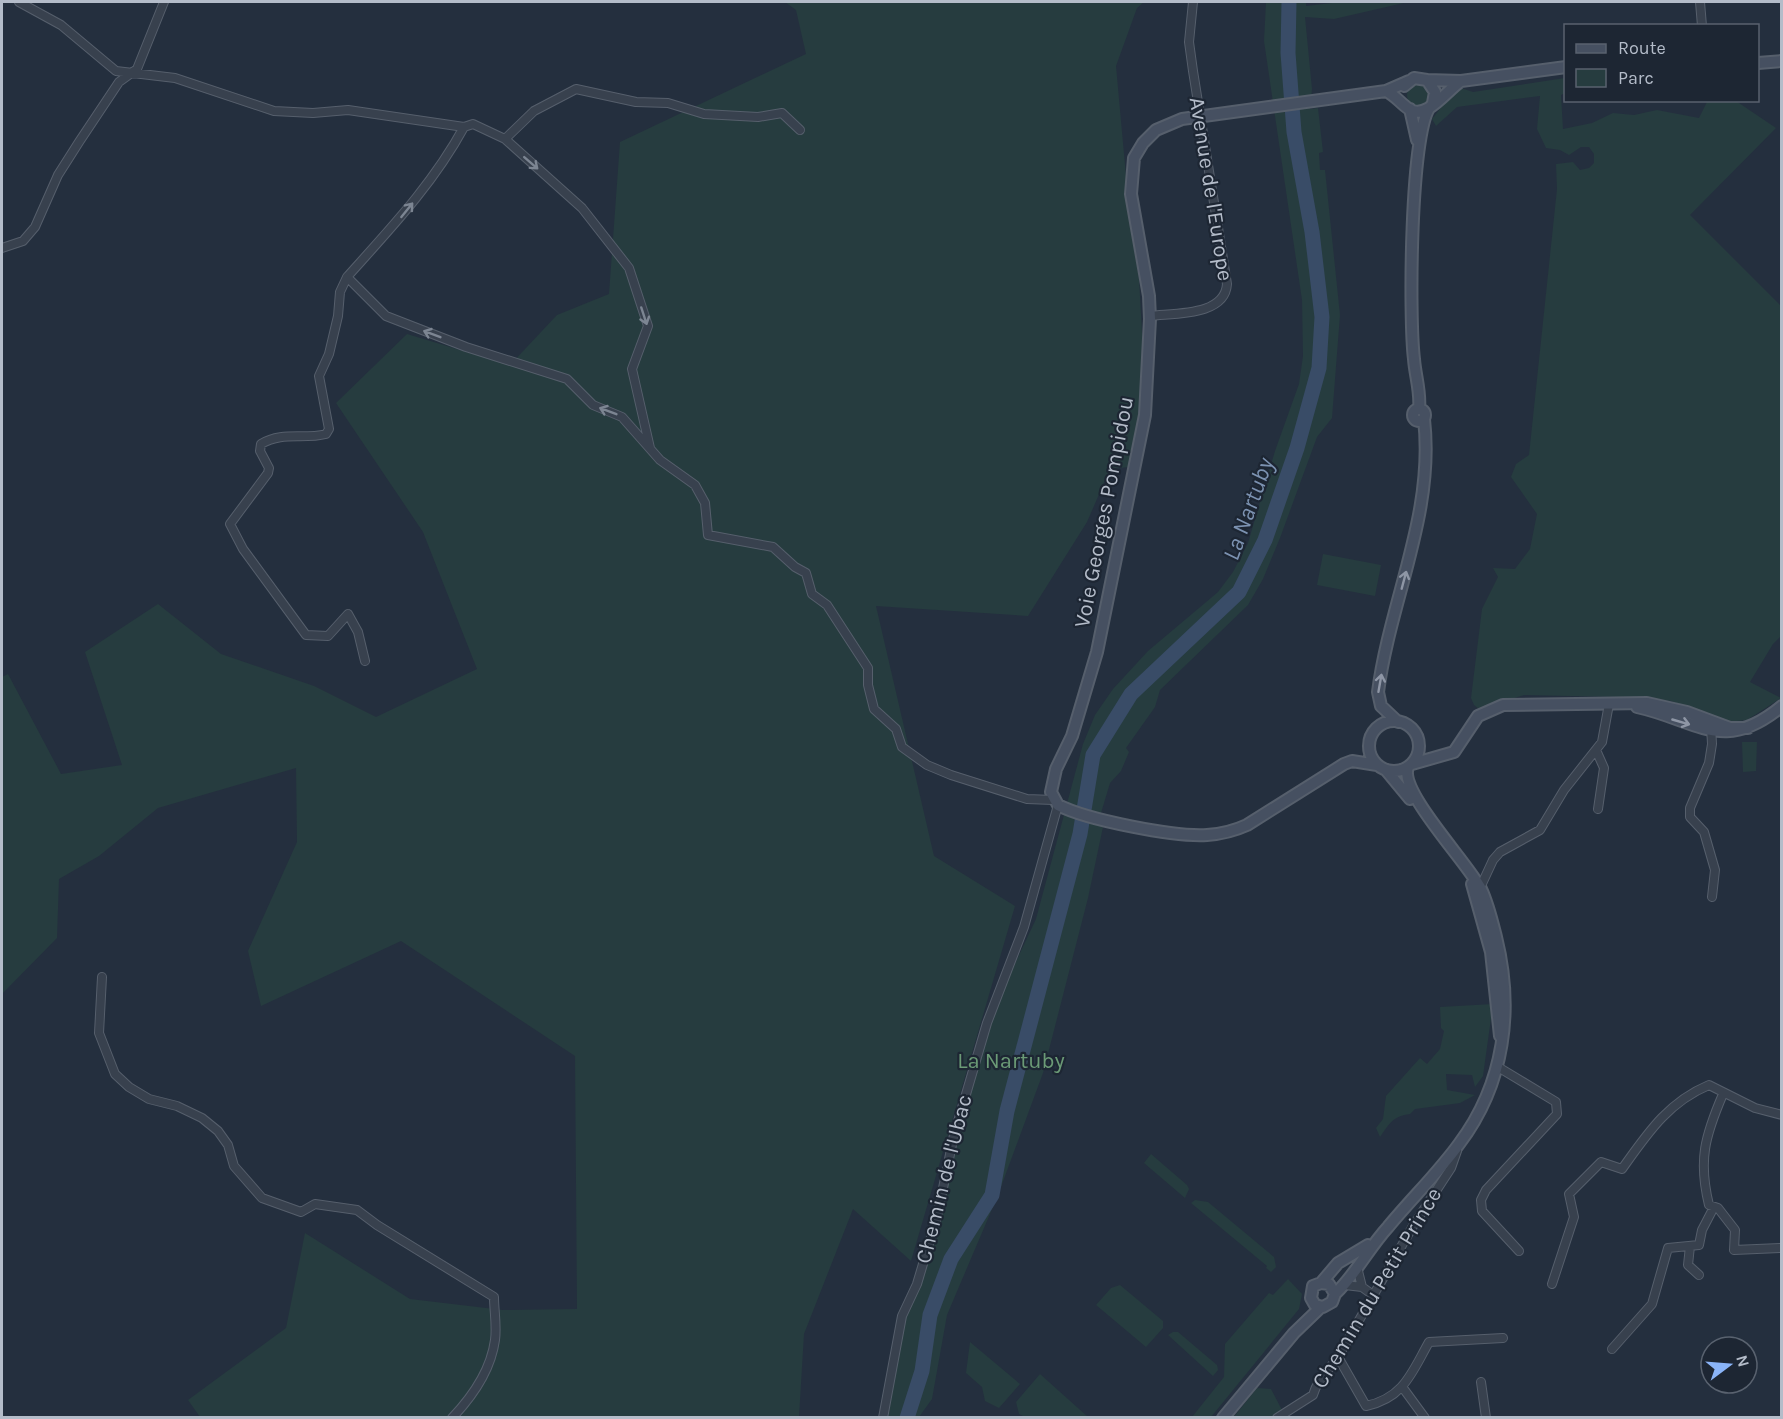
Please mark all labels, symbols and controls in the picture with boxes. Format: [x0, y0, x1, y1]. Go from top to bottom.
legend [1564, 24, 1759, 102]
text: Route [1618, 37, 1666, 59]
text: Parc [1618, 67, 1654, 89]
street label: Avenue de l'Europe [1184, 95, 1238, 283]
one-way arrow [523, 156, 538, 170]
one-way arrow [400, 203, 414, 218]
one-way arrow [640, 306, 651, 325]
one-way arrow [423, 328, 442, 339]
street label: Voie Georges Pompidou [1069, 394, 1139, 630]
one-way arrow [599, 405, 618, 416]
water label: La Nartuby [1217, 454, 1280, 564]
one-way arrow [1398, 571, 1410, 590]
one-way arrow [1375, 674, 1386, 693]
one-way arrow [1671, 717, 1690, 728]
park label: La Nartuby [957, 1048, 1065, 1074]
street label: Chemin de l'Ubac [910, 1092, 978, 1266]
street label: Chemin du Petit Prince [1307, 1183, 1447, 1393]
north arrow [1699, 1335, 1759, 1395]
text: N [1732, 1353, 1754, 1369]

